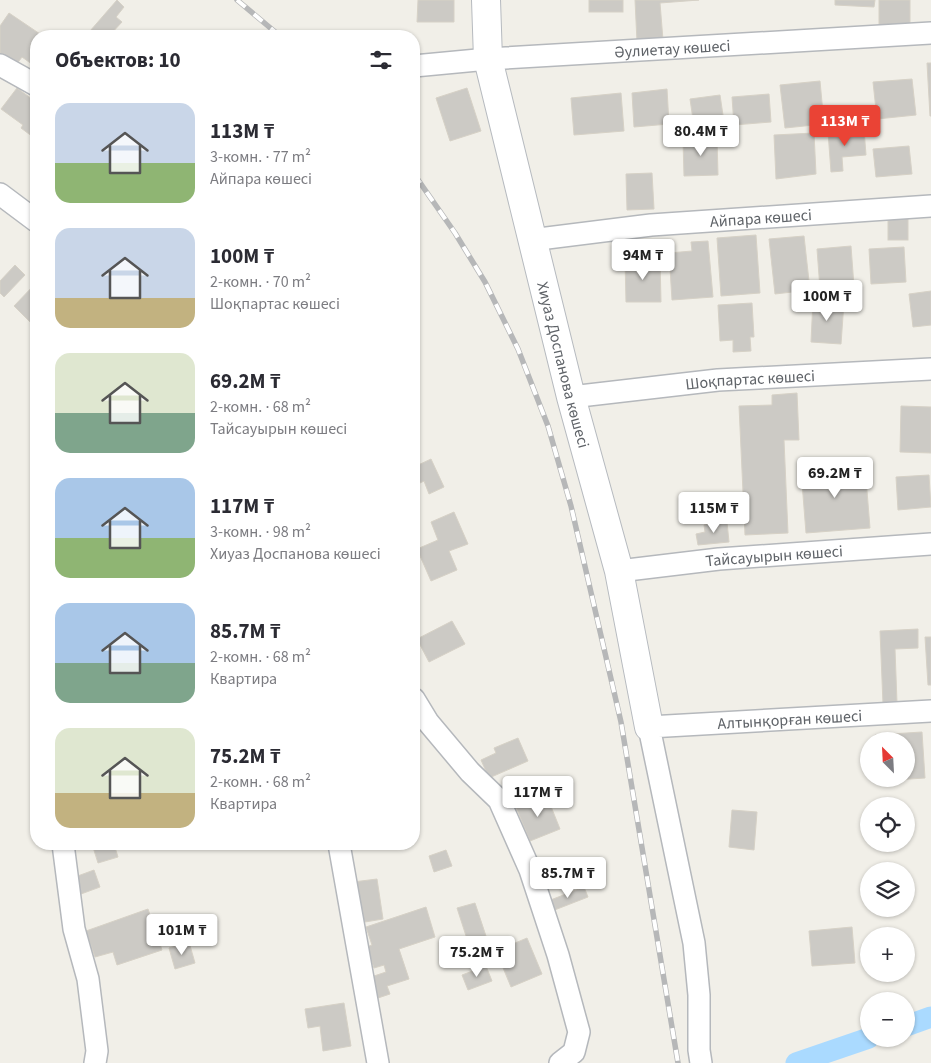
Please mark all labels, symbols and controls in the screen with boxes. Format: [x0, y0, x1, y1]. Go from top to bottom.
street label: Әулиетау көшесі [614, 35, 731, 64]
text: Объектов: 10 [55, 45, 181, 75]
icon: filters [367, 46, 395, 74]
pin: 113M ₸ [804, 104, 886, 147]
text: 113M ₸ [820, 110, 870, 132]
pin: 80.4M ₸ [655, 114, 747, 157]
text: 113M ₸ [210, 116, 275, 146]
text: 80.4M ₸ [674, 120, 728, 142]
icon: home [95, 123, 155, 183]
text: 3-комн. · 77 m² [210, 146, 311, 168]
text: Айпара көшесі [210, 168, 312, 190]
street label: Айпара көшесі [709, 204, 813, 233]
pin: 94M ₸ [608, 238, 678, 281]
text: 100M ₸ [210, 241, 275, 271]
text: 94M ₸ [623, 244, 663, 266]
icon: home [95, 248, 155, 308]
text: 2-комн. · 70 m² [210, 271, 311, 293]
street label: Хиуаз Доспанова көшесі [531, 280, 595, 451]
pin: 100M ₸ [786, 280, 868, 322]
text: 100M ₸ [802, 285, 852, 307]
text: Шоқпартас көшесі [210, 293, 340, 315]
street label: Шоқпартас көшесі [684, 365, 815, 396]
text: 69.2M ₸ [210, 366, 281, 396]
icon: home [95, 373, 155, 433]
text: 2-комн. · 68 m² [210, 396, 311, 418]
text: Тайсауырын көшесі [210, 418, 347, 440]
pin: 69.2M ₸ [789, 456, 881, 499]
text: 69.2M ₸ [808, 462, 862, 484]
text: 117M ₸ [210, 491, 275, 521]
pin: 115M ₸ [673, 492, 755, 534]
text: 115M ₸ [689, 497, 739, 519]
icon: home [95, 498, 155, 558]
text: 3-комн. · 98 m² [210, 521, 311, 543]
street label: Тайсауырын көшесі [704, 540, 844, 573]
text: Хиуаз Доспанова көшесі [210, 543, 381, 565]
text: 85.7M ₸ [210, 616, 281, 646]
icon: home [95, 623, 155, 683]
text: 2-комн. · 68 m² [210, 646, 311, 668]
text: Квартира [210, 668, 277, 690]
street label: Алтынқорған көшесі [717, 705, 863, 735]
north arrow [860, 732, 915, 788]
map controls [860, 732, 915, 1047]
text: 75.2M ₸ [210, 741, 281, 771]
icon: home [95, 748, 155, 808]
text: 2-комн. · 68 m² [210, 771, 311, 793]
pin: 117M ₸ [497, 776, 579, 818]
text: 117M ₸ [513, 781, 563, 803]
text: Квартира [210, 793, 277, 815]
button: locate [860, 797, 915, 852]
pin: 85.7M ₸ [522, 856, 614, 899]
text: 85.7M ₸ [541, 862, 595, 884]
button: layers [860, 862, 915, 917]
pin: 101M ₸ [141, 914, 223, 956]
text: 101M ₸ [157, 919, 207, 941]
button: + [860, 927, 915, 982]
pin: 75.2M ₸ [431, 936, 523, 978]
text: 75.2M ₸ [450, 941, 504, 963]
button: − [860, 992, 915, 1047]

